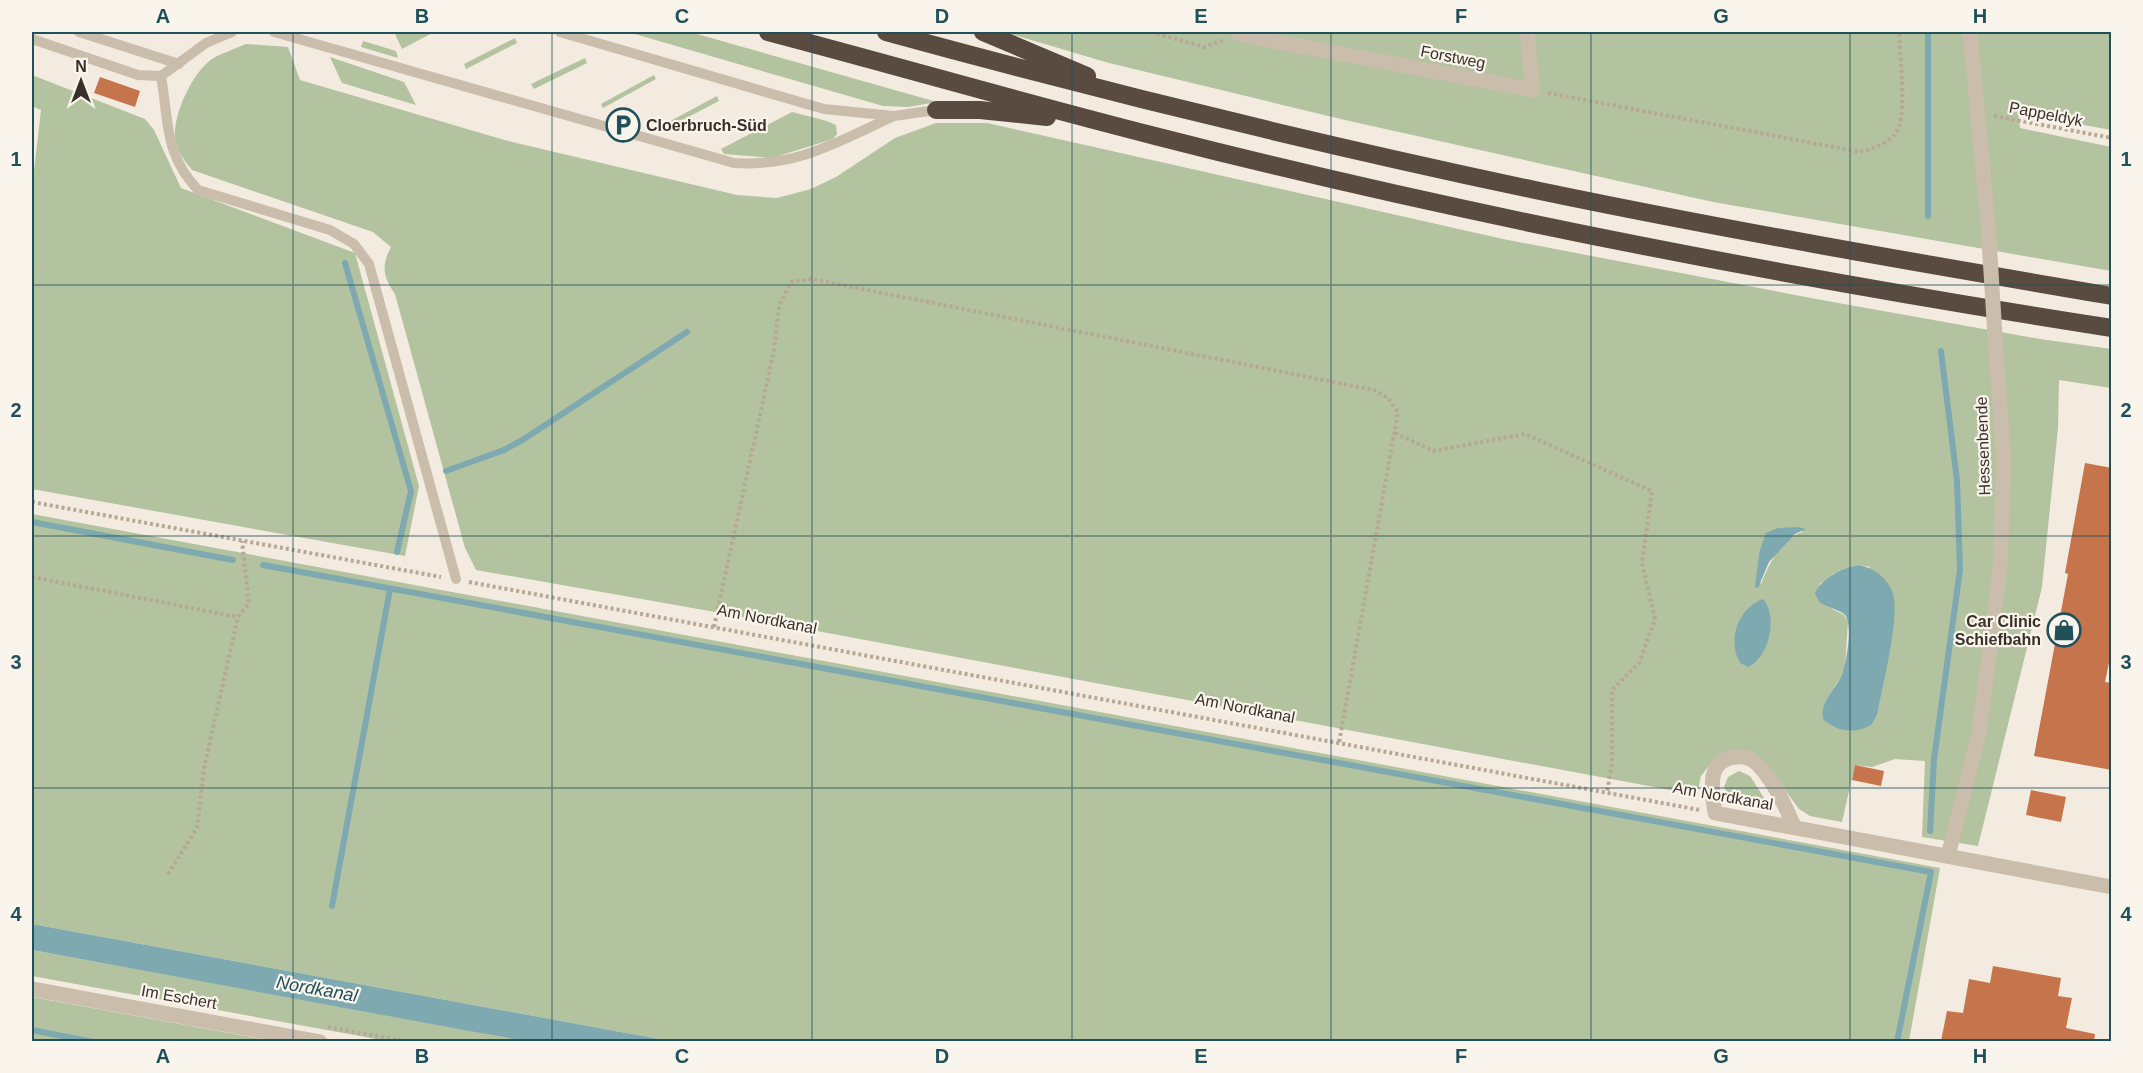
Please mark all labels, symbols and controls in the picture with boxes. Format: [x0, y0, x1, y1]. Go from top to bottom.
text: A [156, 5, 170, 27]
text: B [415, 5, 429, 27]
text: C [675, 5, 689, 27]
text: D [935, 5, 949, 27]
text: E [1194, 5, 1208, 27]
text: F [1455, 5, 1467, 27]
text: G [1713, 5, 1729, 27]
text: H [1973, 5, 1987, 27]
street label: Forstweg [1419, 42, 1487, 72]
north arrow [51, 51, 111, 111]
text: N [75, 58, 87, 75]
street label: Pappeldyk [2008, 99, 2085, 130]
parking icon: Cloerbruch-Süd [605, 107, 641, 143]
place label: Cloerbruch-Süd [646, 117, 767, 134]
text: 1 [10, 148, 22, 170]
text: 1 [2120, 148, 2132, 170]
street label: Hessenbende [1973, 396, 1993, 496]
text: 2 [10, 399, 22, 421]
text: 2 [2120, 399, 2132, 421]
street label: Am Nordkanal [716, 601, 818, 637]
shop icon: Car Clinic Schiefbahn [2046, 612, 2082, 648]
place label: Car Clinic Schiefbahn [1955, 613, 2041, 648]
text: 3 [10, 651, 22, 673]
text: 3 [2120, 651, 2132, 673]
street label: Am Nordkanal [1194, 690, 1296, 726]
street label: Am Nordkanal [1672, 779, 1774, 813]
text: 4 [10, 903, 22, 925]
text: 4 [2120, 903, 2132, 925]
water label: Nordkanal [275, 972, 360, 1006]
street label: Im Eschert [140, 982, 219, 1012]
text: A [156, 1045, 170, 1067]
text: B [415, 1045, 429, 1067]
text: C [675, 1045, 689, 1067]
text: D [935, 1045, 949, 1067]
text: E [1194, 1045, 1208, 1067]
text: F [1455, 1045, 1467, 1067]
text: G [1713, 1045, 1729, 1067]
text: H [1973, 1045, 1987, 1067]

